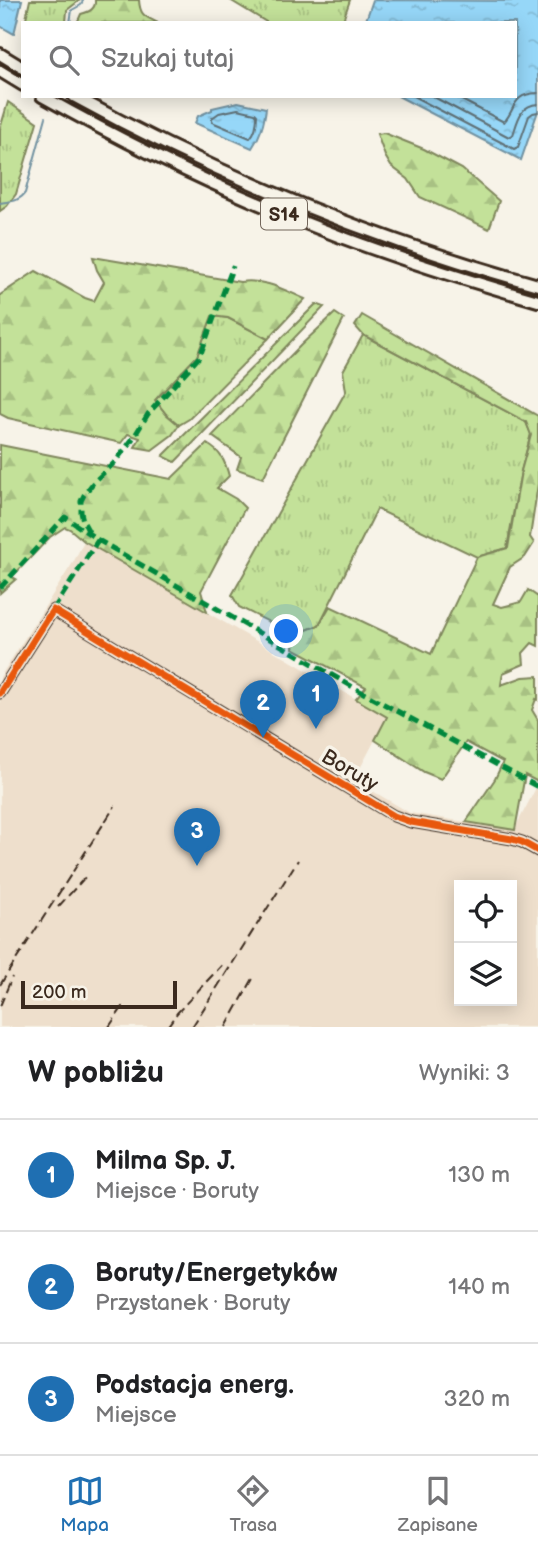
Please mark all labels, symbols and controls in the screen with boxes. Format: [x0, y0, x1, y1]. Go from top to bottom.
search box [21, 21, 517, 98]
icon: search [45, 41, 83, 79]
text: Szukaj tutaj [101, 44, 234, 75]
road number: S14 [261, 198, 307, 230]
your location [269, 614, 303, 648]
pin: 1 [293, 671, 339, 729]
pin: 2 [240, 680, 286, 738]
street label: Boruty [317, 744, 383, 797]
pin: 3 [174, 808, 220, 866]
map controls [454, 880, 517, 1006]
button: locate [454, 880, 517, 943]
button: layers [454, 943, 517, 1006]
scale bar [21, 978, 177, 1010]
text: 200 m [32, 981, 86, 1004]
text: W pobliżu [28, 1055, 164, 1091]
text: Wyniki: 3 [419, 1059, 510, 1087]
text: Milma Sp. J. [95, 1146, 235, 1177]
text: 1 [46, 1161, 56, 1189]
text: 130 m [448, 1161, 510, 1189]
text: Miejsce · Boruty [95, 1177, 259, 1205]
text: Boruty/Energetyków [95, 1258, 337, 1289]
text: 2 [44, 1273, 58, 1301]
text: 140 m [448, 1273, 510, 1301]
text: Przystanek · Boruty [95, 1289, 290, 1317]
text: Podstacja energ. [95, 1370, 294, 1401]
text: 3 [44, 1385, 58, 1413]
text: 320 m [444, 1385, 510, 1413]
text: Miejsce [95, 1401, 177, 1429]
tab: Mapa [60, 1472, 109, 1537]
tab: Trasa [230, 1472, 277, 1537]
tab: Zapisane [398, 1472, 478, 1537]

